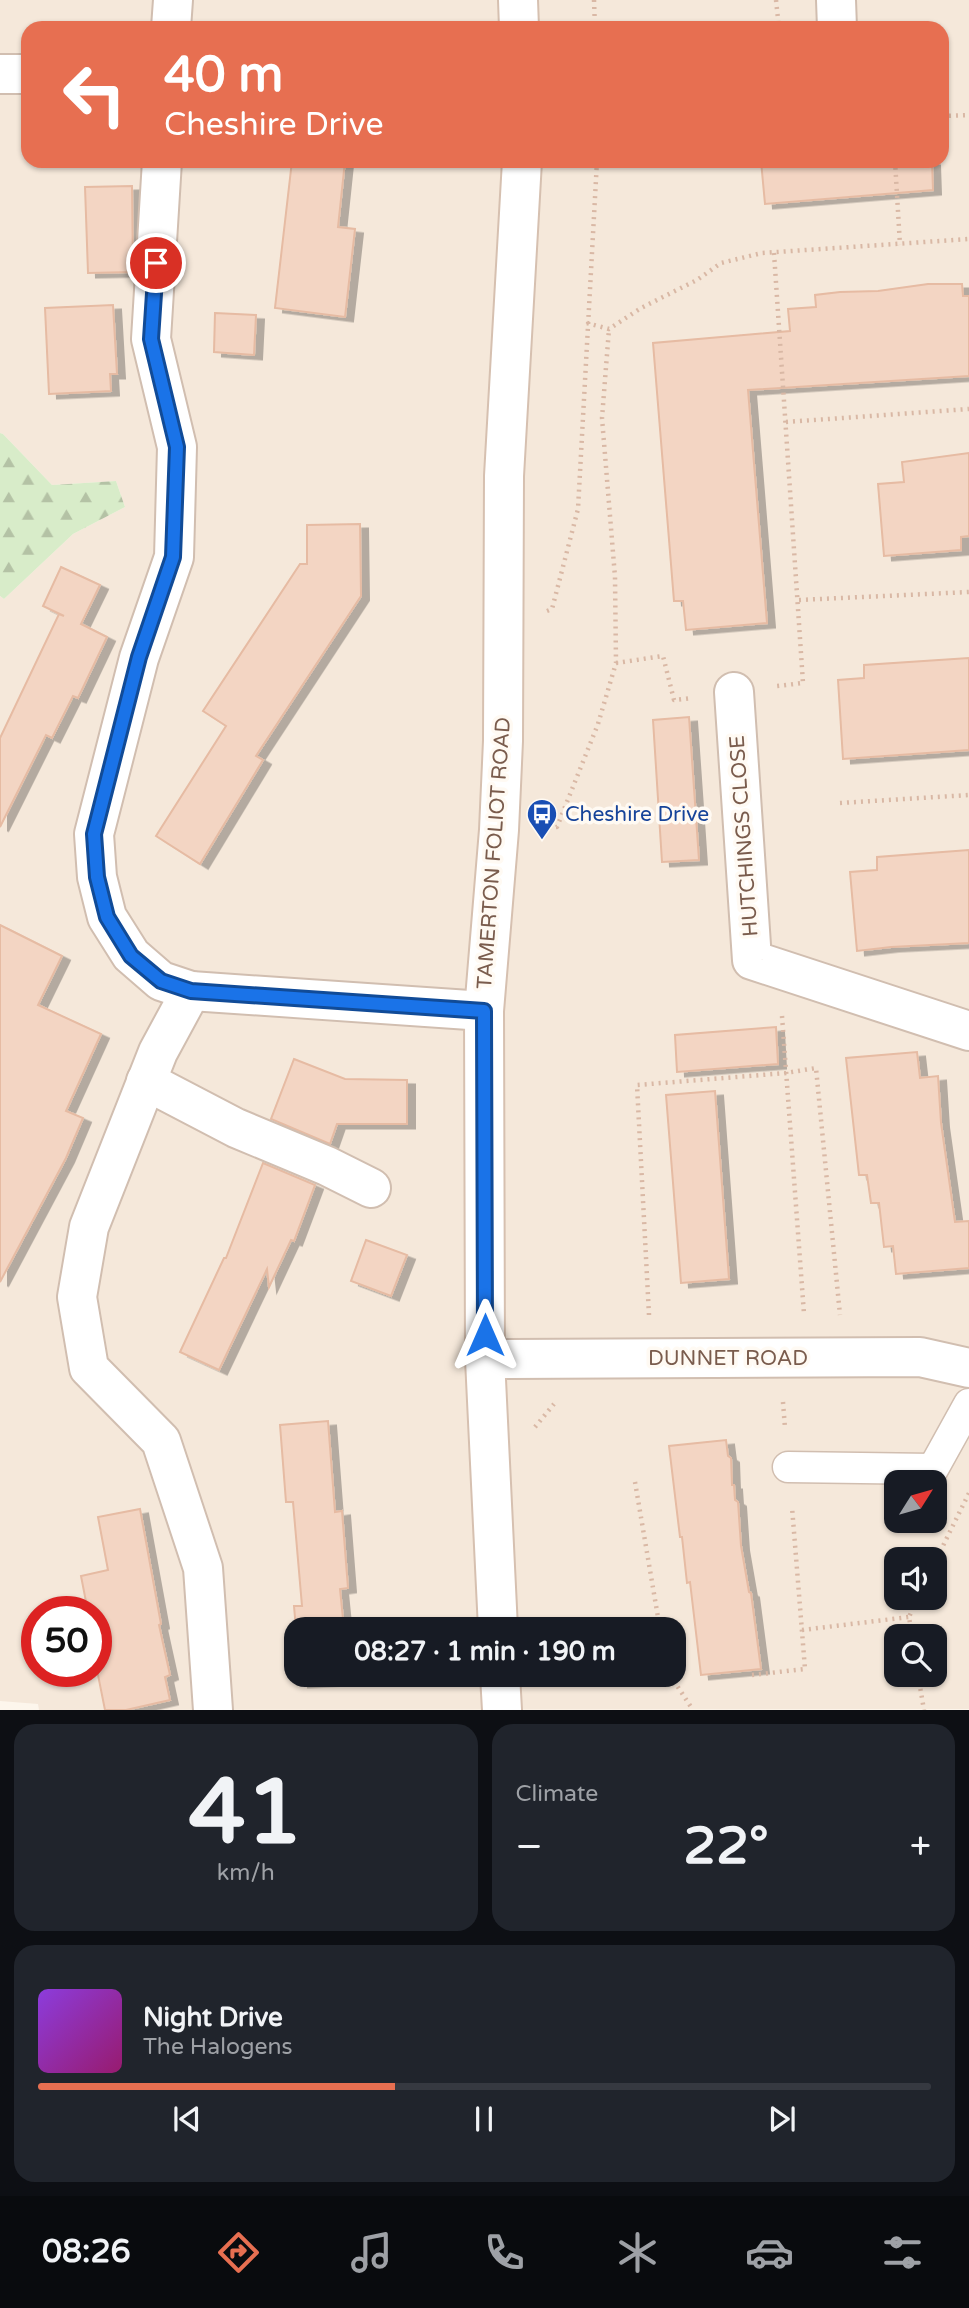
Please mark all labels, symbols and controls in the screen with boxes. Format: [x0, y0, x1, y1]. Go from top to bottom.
text: 40 m [164, 46, 283, 105]
icon: left [49, 49, 140, 140]
text: Cheshire Drive [164, 106, 384, 144]
pin [126, 233, 186, 293]
icon: arrive [137, 244, 175, 282]
street label: TAMERTON FOLIOT ROAD [472, 716, 516, 990]
street label: HUTCHINGS CLOSE [724, 735, 764, 937]
bus stop icon: Cheshire Drive [525, 797, 559, 841]
place label: Cheshire Drive [565, 802, 709, 827]
position arrow [448, 1298, 522, 1372]
street label: DUNNET ROAD [648, 1346, 808, 1371]
north arrow [884, 1470, 947, 1533]
map controls [884, 1470, 947, 1687]
button: sound [884, 1547, 947, 1610]
speed limit sign: 50 [21, 1596, 112, 1687]
button: search [884, 1624, 947, 1687]
text: 08:27 · 1 min · 190 m [354, 1636, 616, 1667]
text: 41 [189, 1758, 303, 1868]
text: Climate [516, 1780, 598, 1808]
text: 22° [684, 1815, 769, 1878]
text: − [516, 1824, 543, 1870]
text: + [910, 1824, 931, 1870]
text: km/h [217, 1859, 275, 1887]
text: Night Drive [143, 2002, 283, 2033]
text: The Halogens [143, 2033, 292, 2061]
icon: previous [168, 2100, 206, 2138]
icon: pause [465, 2100, 503, 2138]
icon: next [763, 2100, 801, 2138]
icon: directions [214, 2228, 263, 2277]
icon: music [347, 2228, 396, 2277]
icon: phone [480, 2228, 529, 2277]
icon: climate [613, 2228, 662, 2277]
icon: car [745, 2228, 794, 2277]
icon: filters [878, 2228, 927, 2277]
text: 08:26 [42, 2233, 131, 2271]

